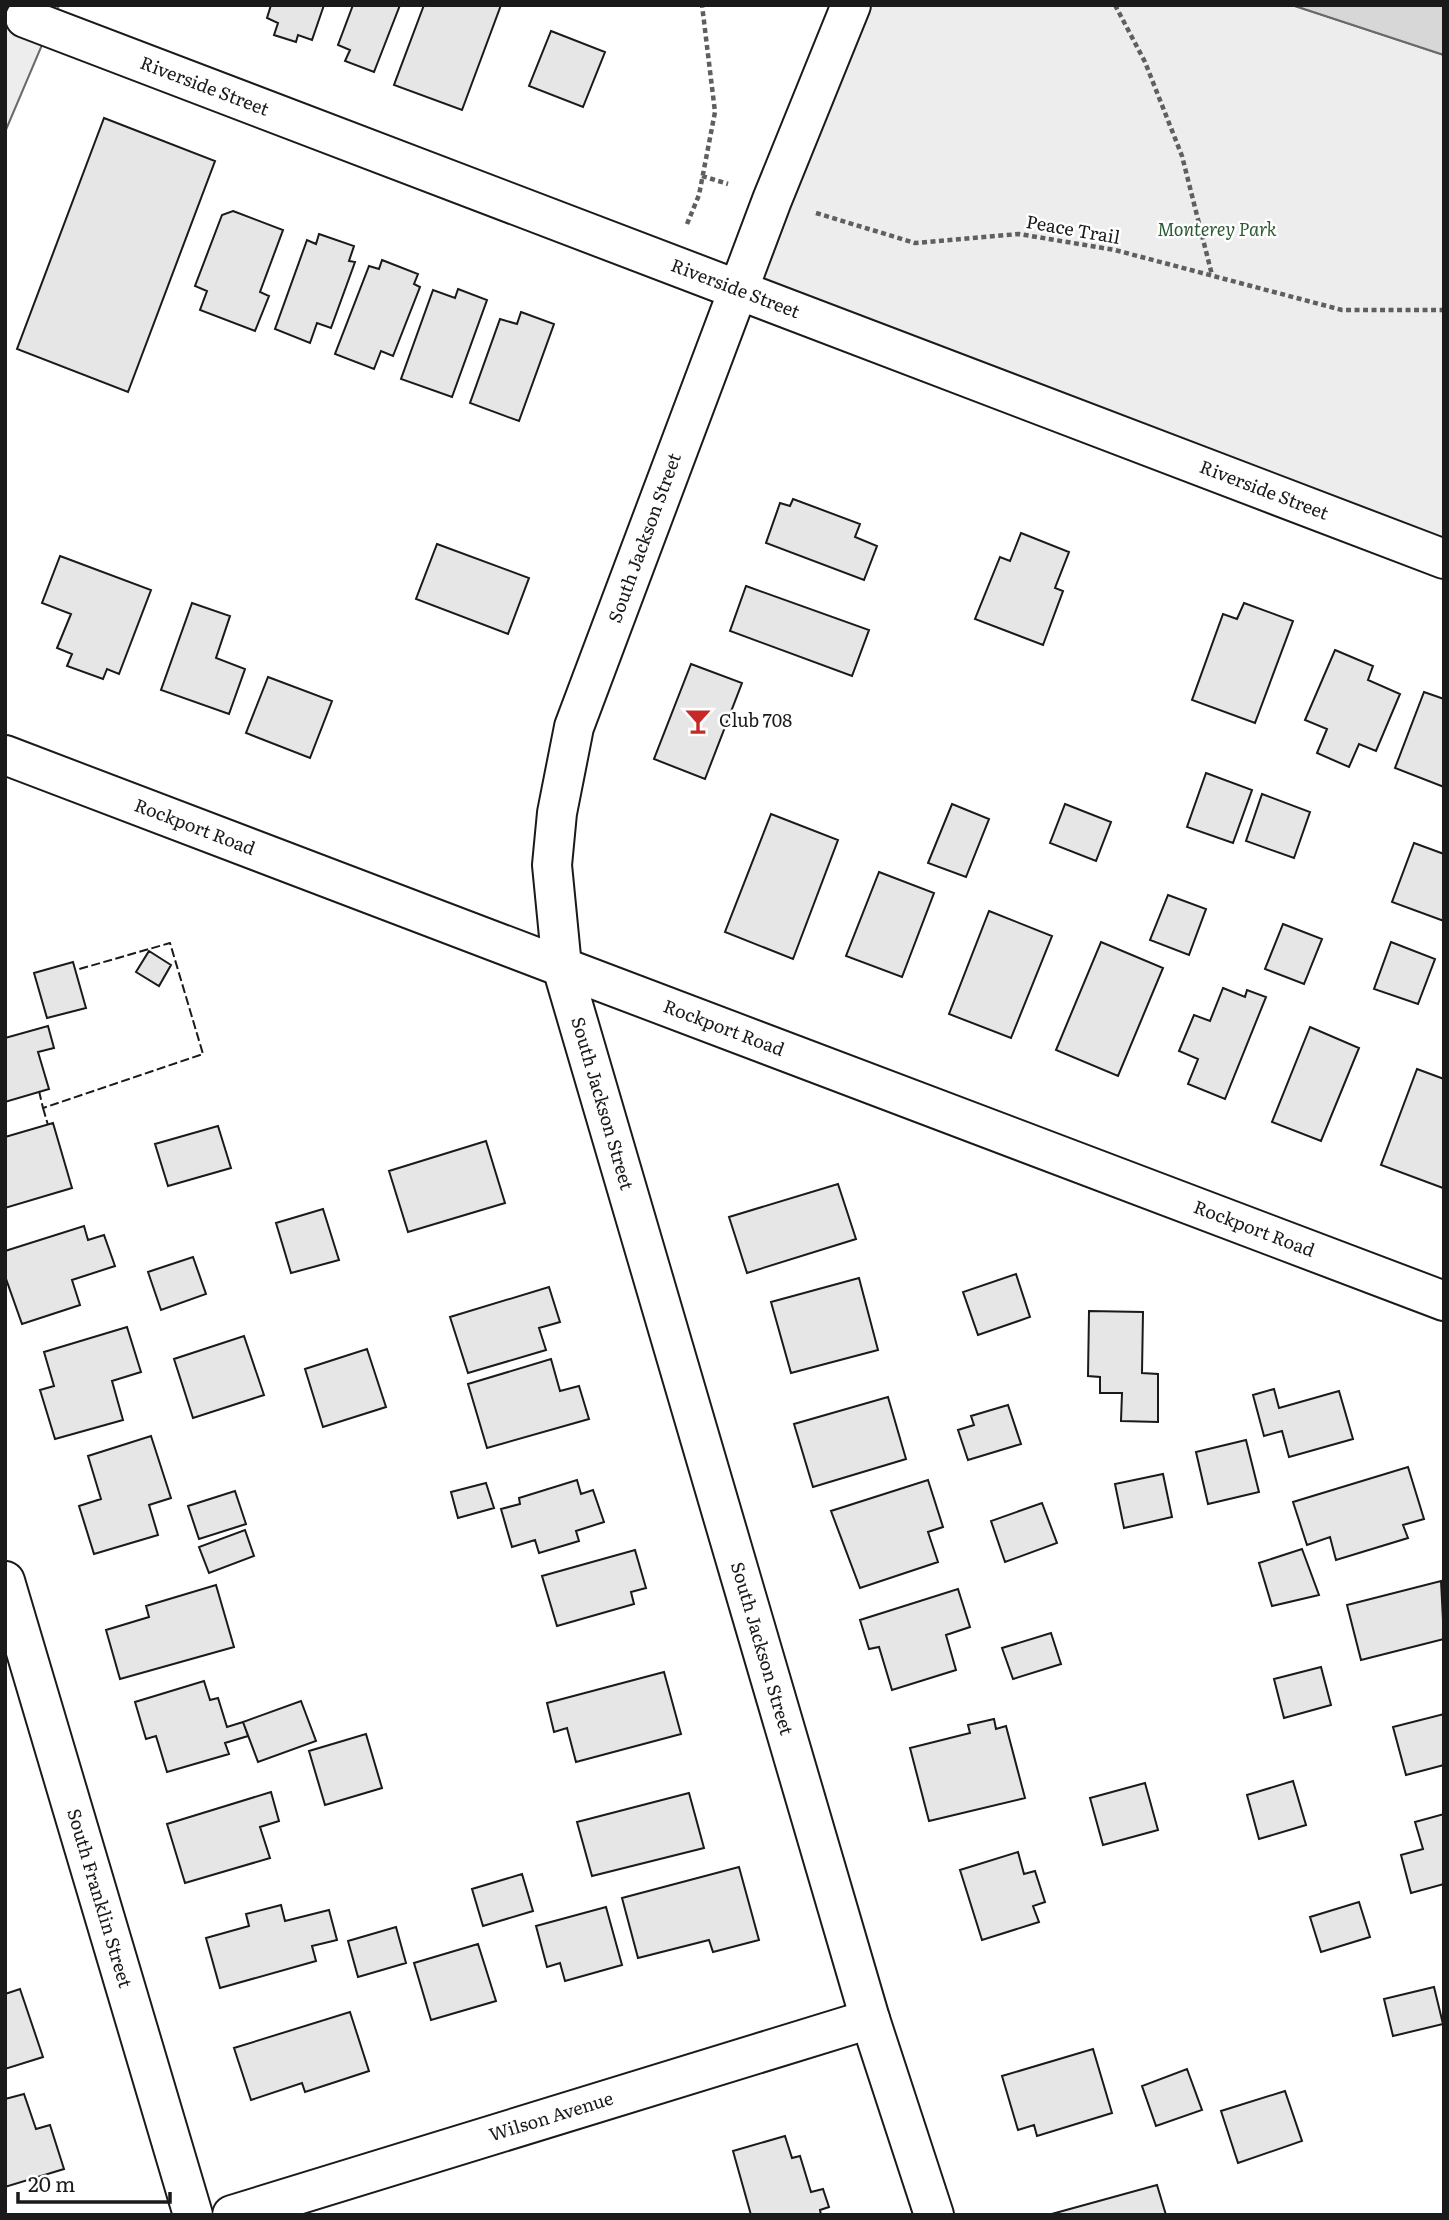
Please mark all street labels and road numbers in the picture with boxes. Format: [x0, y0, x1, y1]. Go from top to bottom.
street label: Riverside Street [137, 48, 274, 122]
street label: Peace Trail [1024, 207, 1122, 250]
street label: Riverside Street [667, 251, 805, 324]
street label: South Jackson Street [600, 448, 687, 626]
street label: Riverside Street [1196, 452, 1334, 526]
street label: Rockport Road [131, 791, 260, 861]
street label: Rockport Road [660, 992, 789, 1062]
street label: South Jackson Street [565, 1013, 642, 1194]
street label: Rockport Road [1190, 1192, 1319, 1263]
street label: South Jackson Street [725, 1558, 801, 1739]
street label: South Franklin Street [61, 1805, 140, 1991]
street label: Wilson Avenue [485, 2084, 616, 2147]

